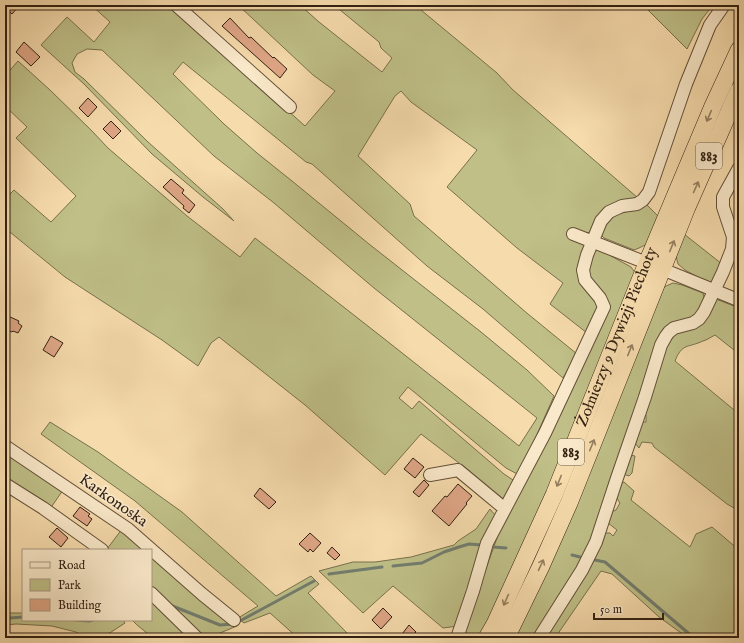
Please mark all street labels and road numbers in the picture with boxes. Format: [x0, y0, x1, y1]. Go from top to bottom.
road number: 883 [696, 143, 722, 169]
street label: Żołnierzy 9 Dywizji Piechoty [570, 244, 663, 430]
road number: 883 [558, 439, 584, 465]
street label: Karkonoska [75, 470, 151, 532]

